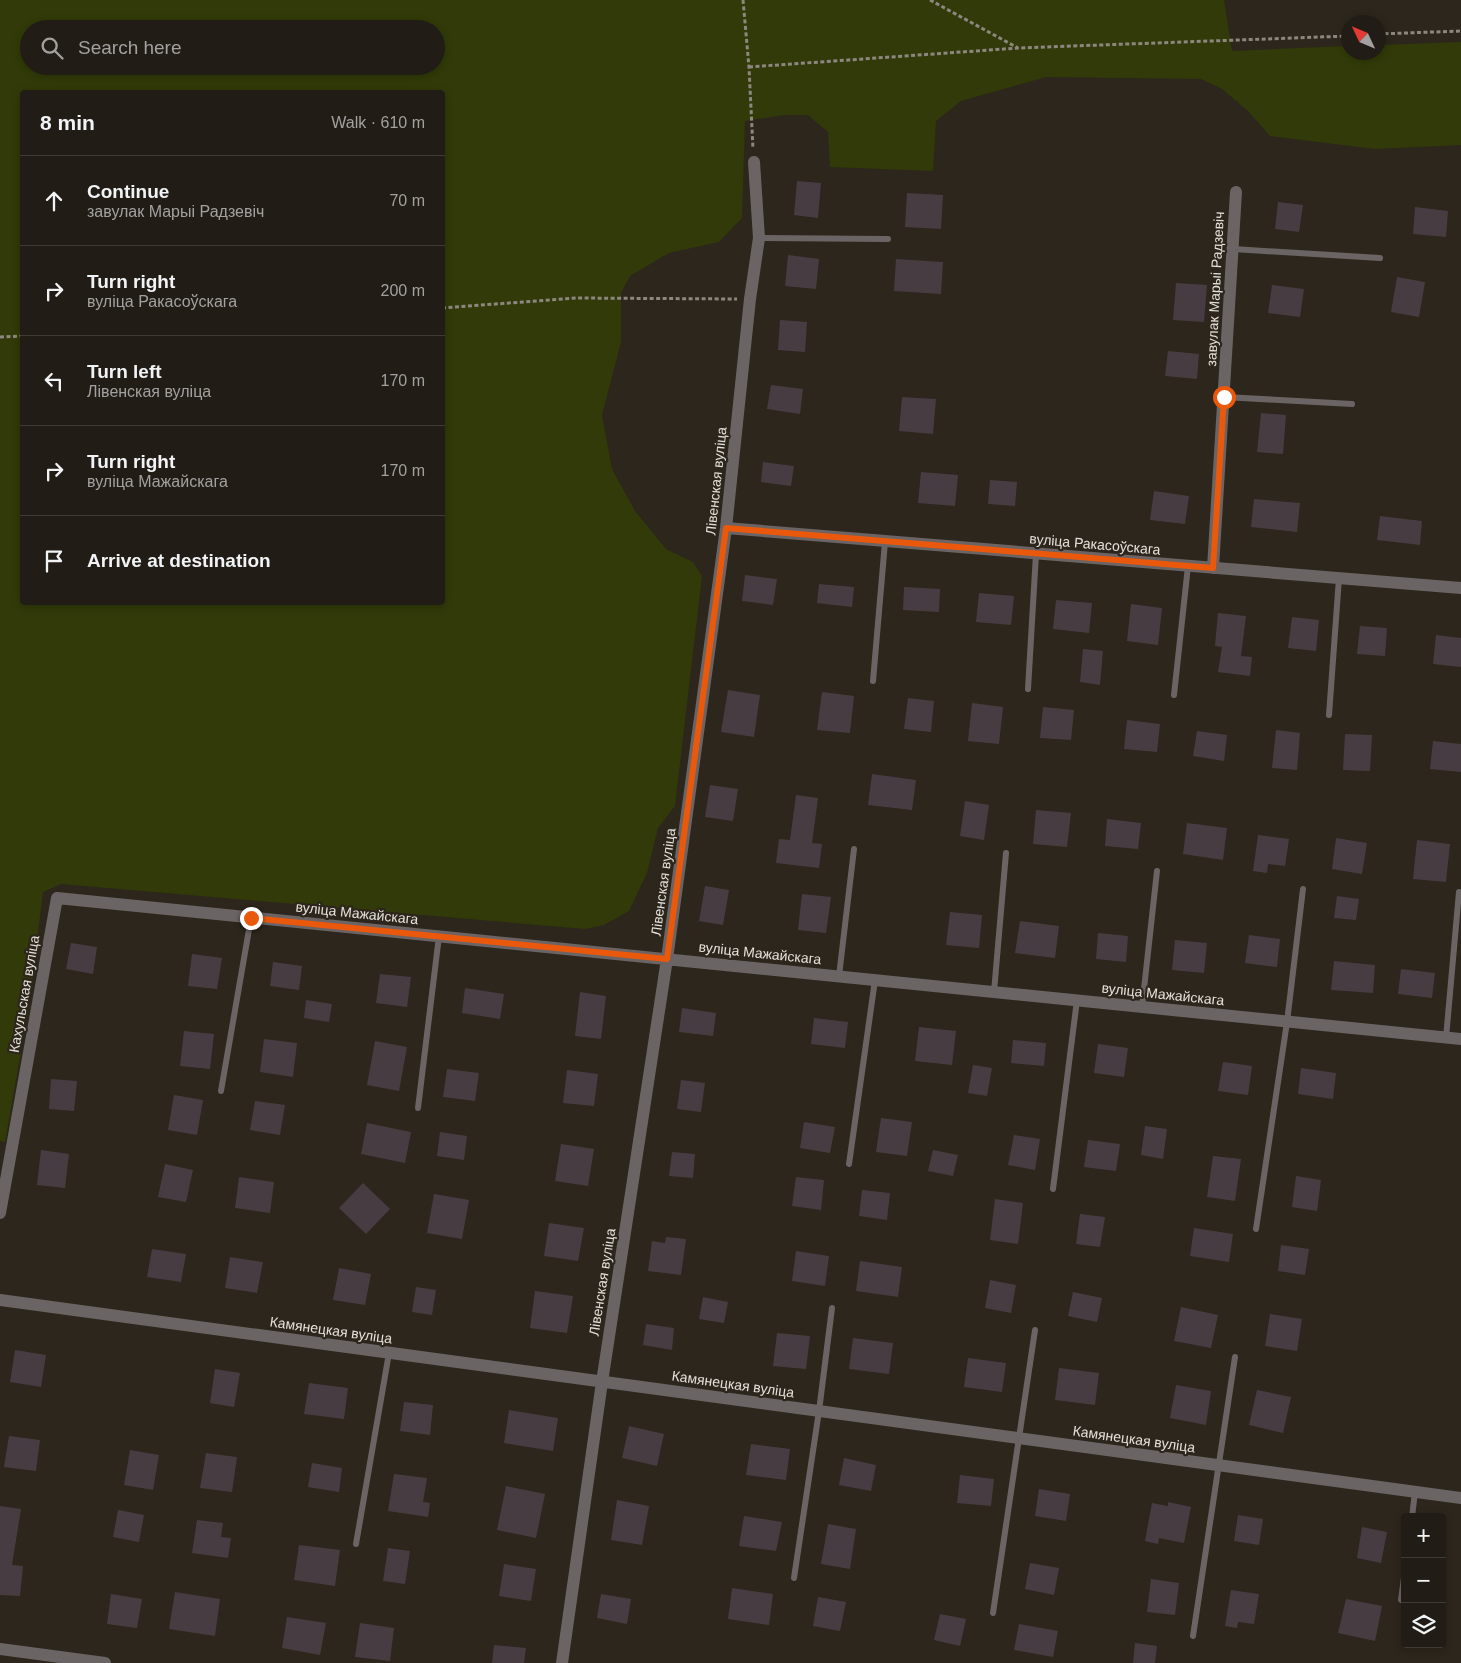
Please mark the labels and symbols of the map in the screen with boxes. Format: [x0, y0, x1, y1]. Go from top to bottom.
north arrow [1341, 15, 1386, 60]
street label: завулак Марыі Радзевіч [1203, 211, 1227, 367]
route start [1213, 386, 1236, 409]
street label: Лівенская вуліца [702, 426, 730, 536]
street label: вуліца Ракасоўскага [1029, 530, 1161, 558]
street label: Лівенская вуліца [648, 827, 679, 937]
street label: вуліца Мажайскага [295, 899, 419, 927]
route end [240, 907, 263, 930]
street label: Кахульская вуліца [6, 934, 42, 1054]
street label: вуліца Мажайскага [698, 939, 822, 967]
street label: вуліца Мажайскага [1101, 980, 1225, 1008]
street label: Лівенская вуліца [586, 1227, 618, 1337]
street label: Камянецкая вуліца [269, 1313, 393, 1347]
street label: Камянецкая вуліца [671, 1367, 795, 1401]
street label: Камянецкая вуліца [1072, 1422, 1196, 1456]

